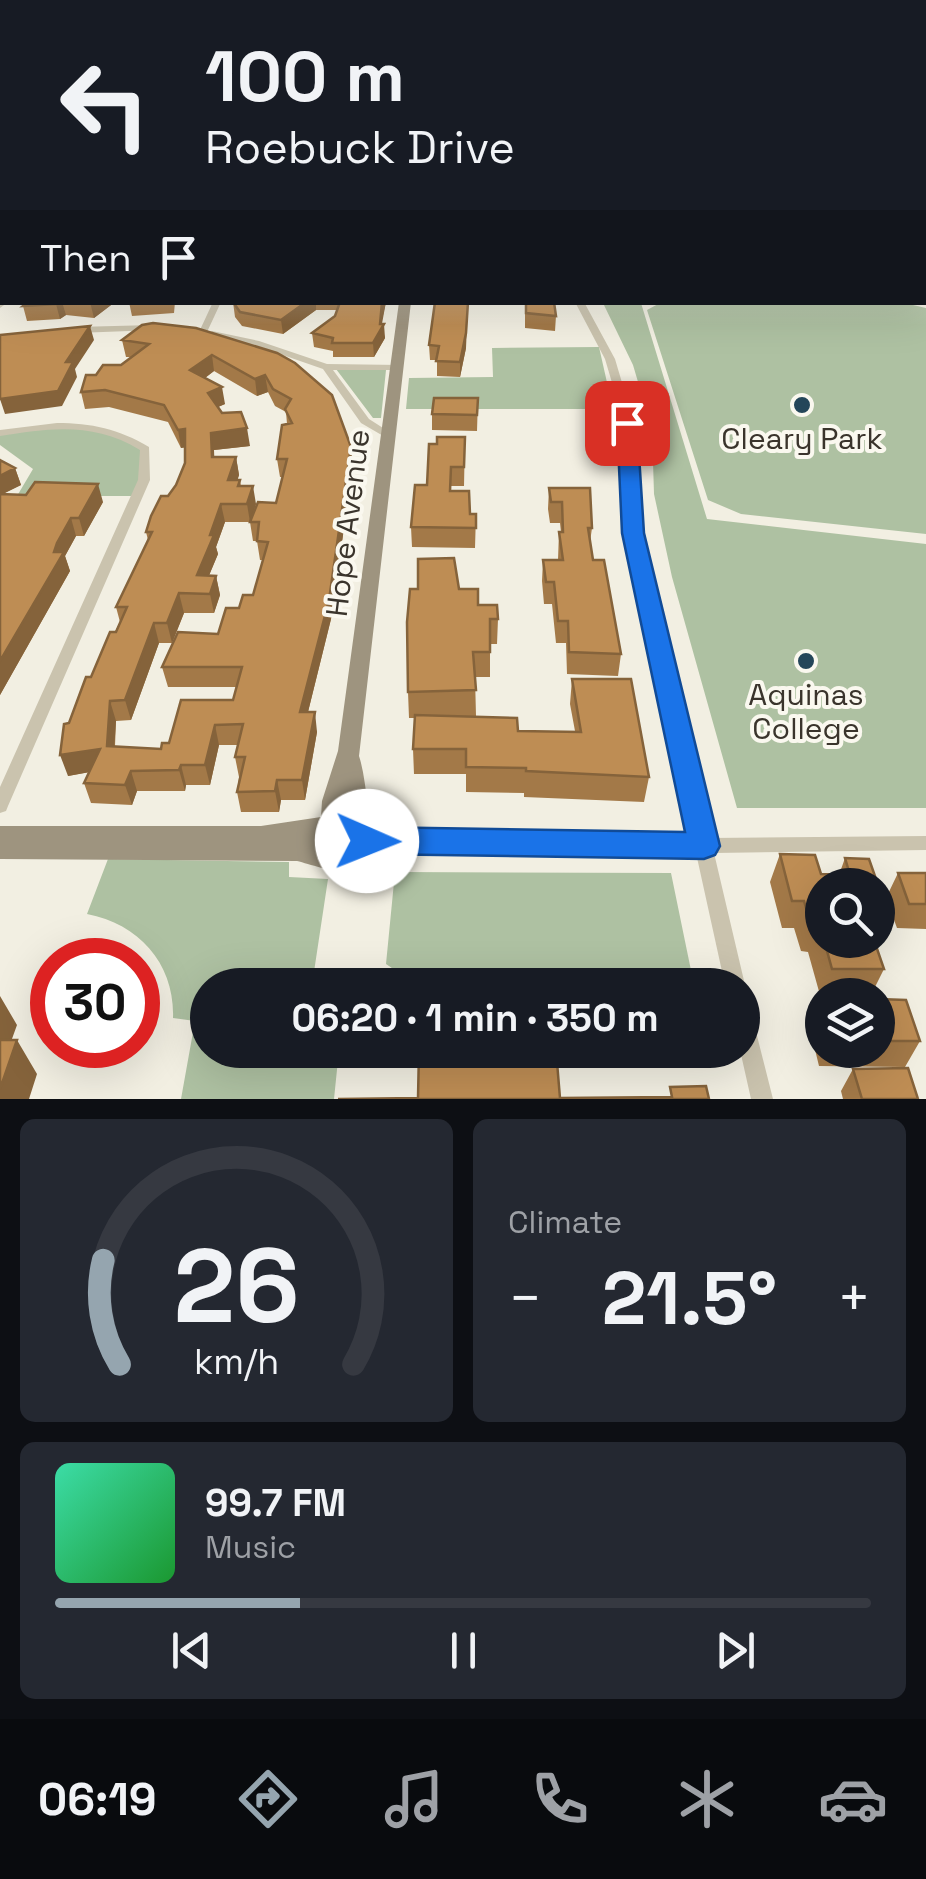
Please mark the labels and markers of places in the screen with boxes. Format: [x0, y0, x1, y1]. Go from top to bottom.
pin [585, 381, 670, 466]
marker: Cleary Park [791, 394, 813, 416]
place label: Cleary Park [721, 419, 883, 458]
marker: Aquinas College [795, 650, 817, 672]
place label: Aquinas College [748, 675, 864, 748]

